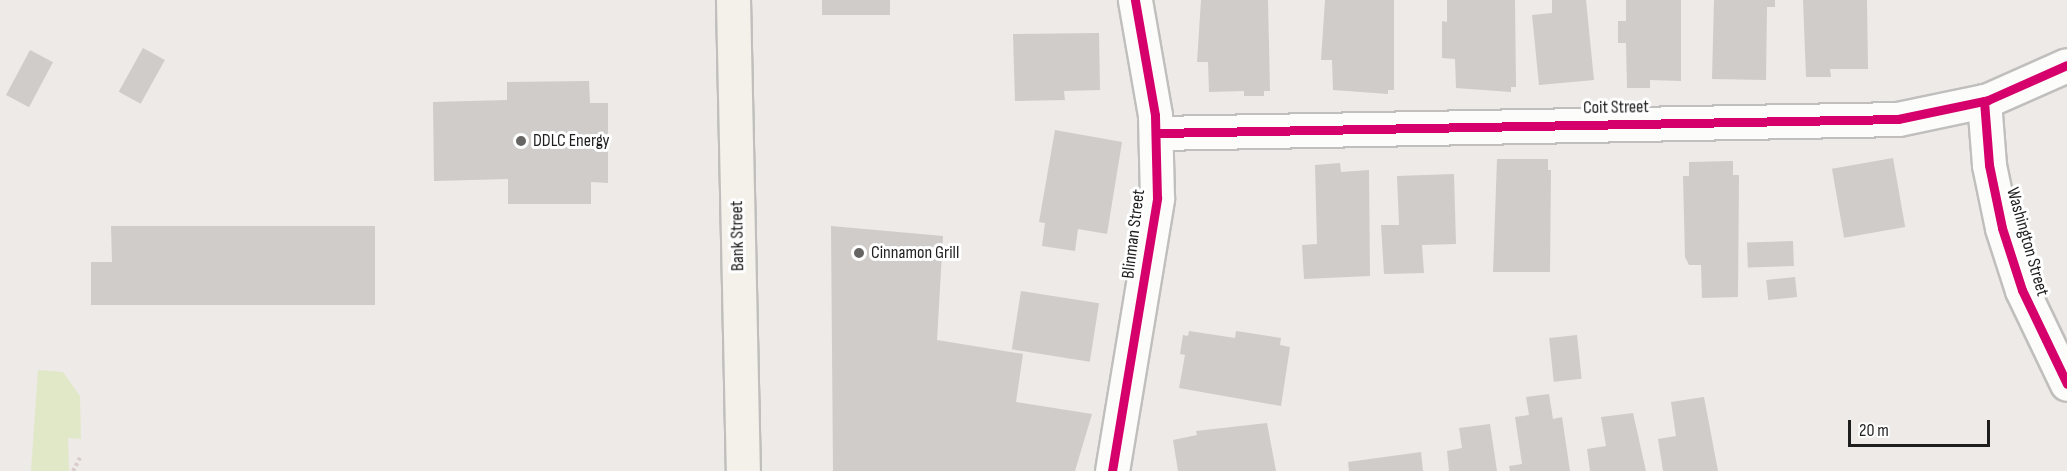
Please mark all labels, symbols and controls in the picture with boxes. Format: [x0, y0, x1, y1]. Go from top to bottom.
street label: Coit Street [1583, 97, 1649, 119]
place label: DDLC Energy [533, 130, 610, 152]
marker: DDLC Energy [514, 134, 528, 148]
street label: Washington Street [2001, 185, 2053, 299]
street label: Blinman Street [1118, 188, 1150, 280]
street label: Bank Street [727, 201, 749, 271]
place label: Cinnamon Grill [871, 242, 959, 264]
marker: Cinnamon Grill [852, 246, 866, 260]
scale bar [1851, 408, 1994, 446]
text: 20 m [1859, 420, 1889, 441]

